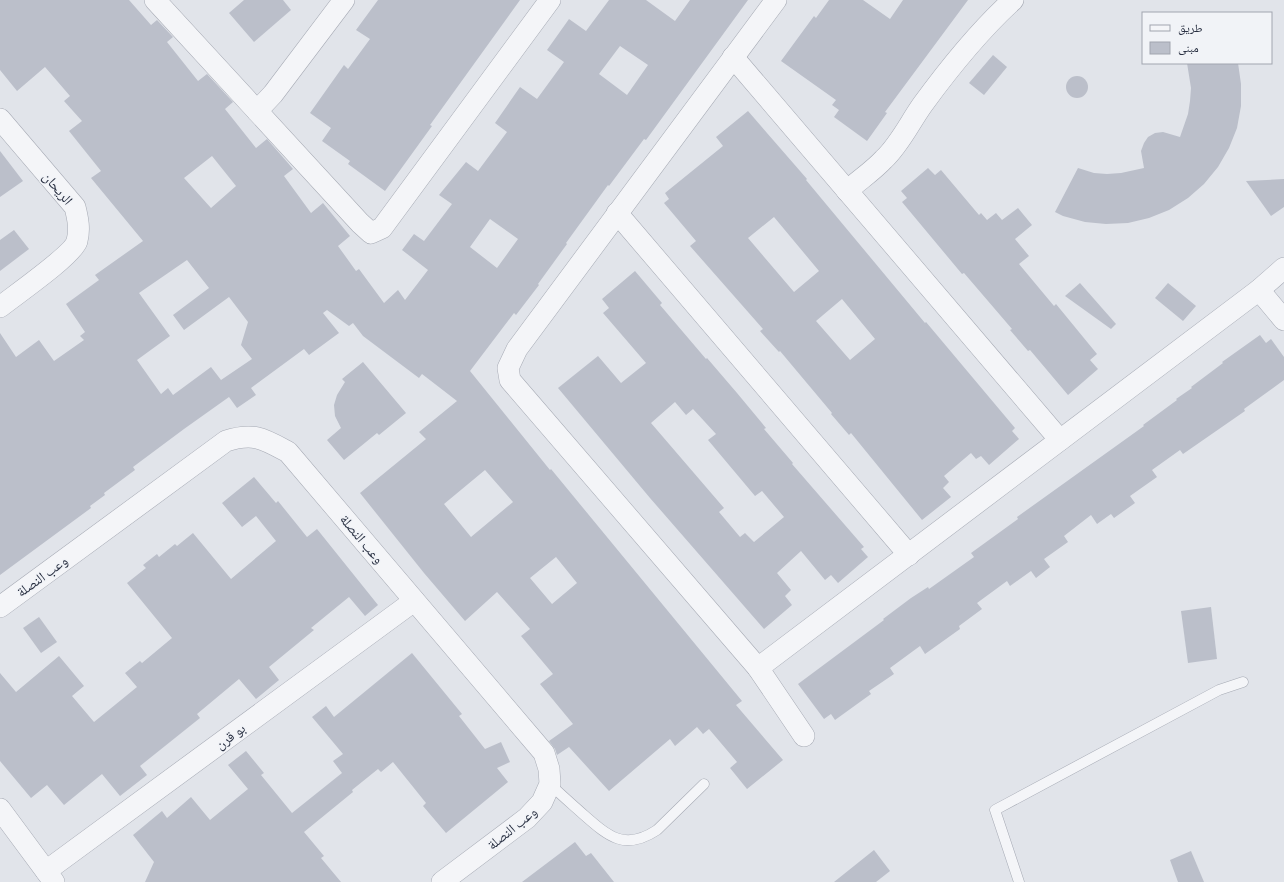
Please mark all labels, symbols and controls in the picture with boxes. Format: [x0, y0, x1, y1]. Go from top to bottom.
legend [1142, 12, 1272, 64]
text: طريق [1178, 18, 1203, 37]
text: مبنى [1178, 38, 1199, 57]
street label: الريحان [38, 166, 79, 209]
street label: وعب النصلة [335, 509, 389, 568]
street label: وعب النصلة [12, 550, 72, 601]
street label: بو قرن [210, 717, 249, 754]
street label: وعب النصلة [482, 801, 541, 854]

